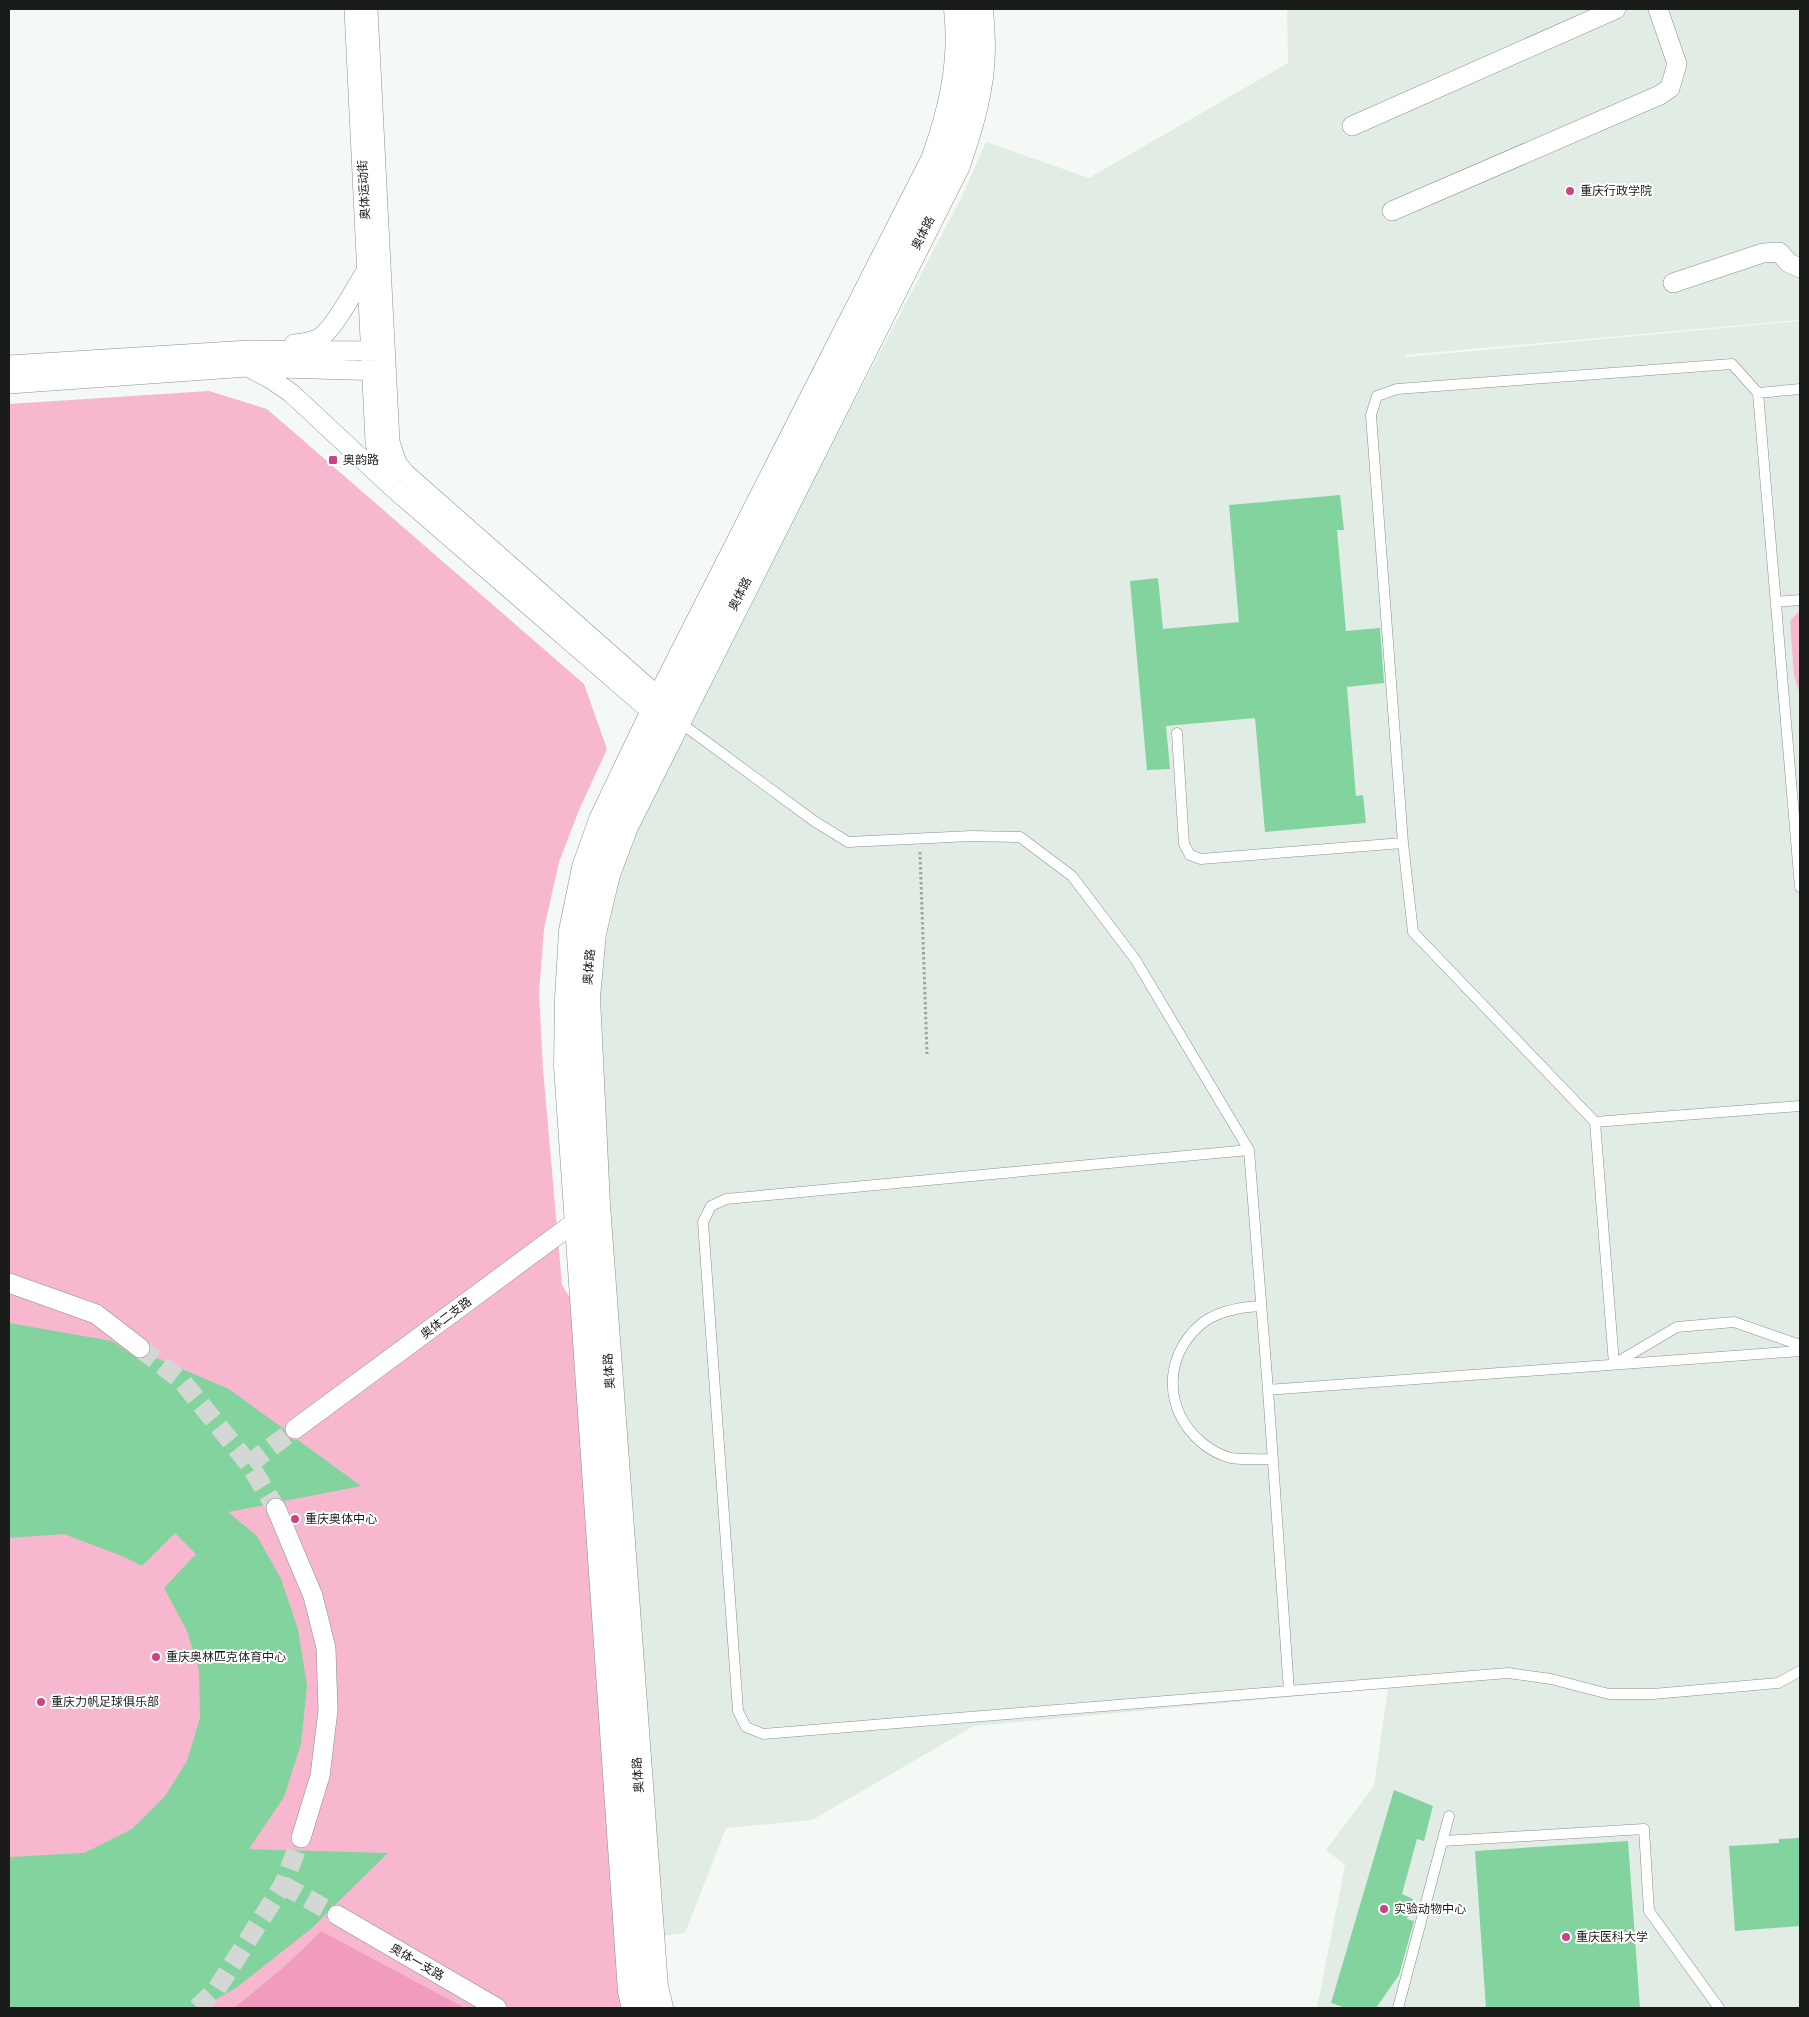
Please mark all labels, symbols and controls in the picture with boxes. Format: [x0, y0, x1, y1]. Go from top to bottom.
street label: 奥体运动街 [354, 160, 373, 220]
place label: 重庆行政学院 [1580, 183, 1652, 198]
marker: 重庆行政学院 [1564, 185, 1576, 197]
street label: 奥体路 [908, 213, 937, 252]
place label: 奥韵路 [343, 452, 379, 467]
marker: 奥韵路 [327, 454, 339, 466]
street label: 奥体路 [725, 574, 754, 613]
street label: 奥体路 [579, 948, 598, 986]
street label: 奥体二支路 [417, 1294, 474, 1342]
street label: 奥体路 [600, 1353, 617, 1390]
place label: 重庆奥体中心 [305, 1511, 377, 1526]
marker: 重庆奥体中心 [289, 1513, 301, 1525]
place label: 重庆奥林匹克体育中心 [166, 1649, 286, 1664]
marker: 重庆奥林匹克体育中心 [150, 1651, 162, 1663]
place label: 重庆力帆足球俱乐部 [51, 1694, 159, 1709]
marker: 重庆力帆足球俱乐部 [35, 1696, 47, 1708]
street label: 奥体路 [629, 1757, 646, 1794]
place label: 实验动物中心 [1394, 1901, 1466, 1916]
marker: 实验动物中心 [1378, 1903, 1390, 1915]
place label: 重庆医科大学 [1576, 1929, 1648, 1944]
marker: 重庆医科大学 [1560, 1931, 1572, 1943]
street label: 奥体一支路 [388, 1940, 447, 1983]

